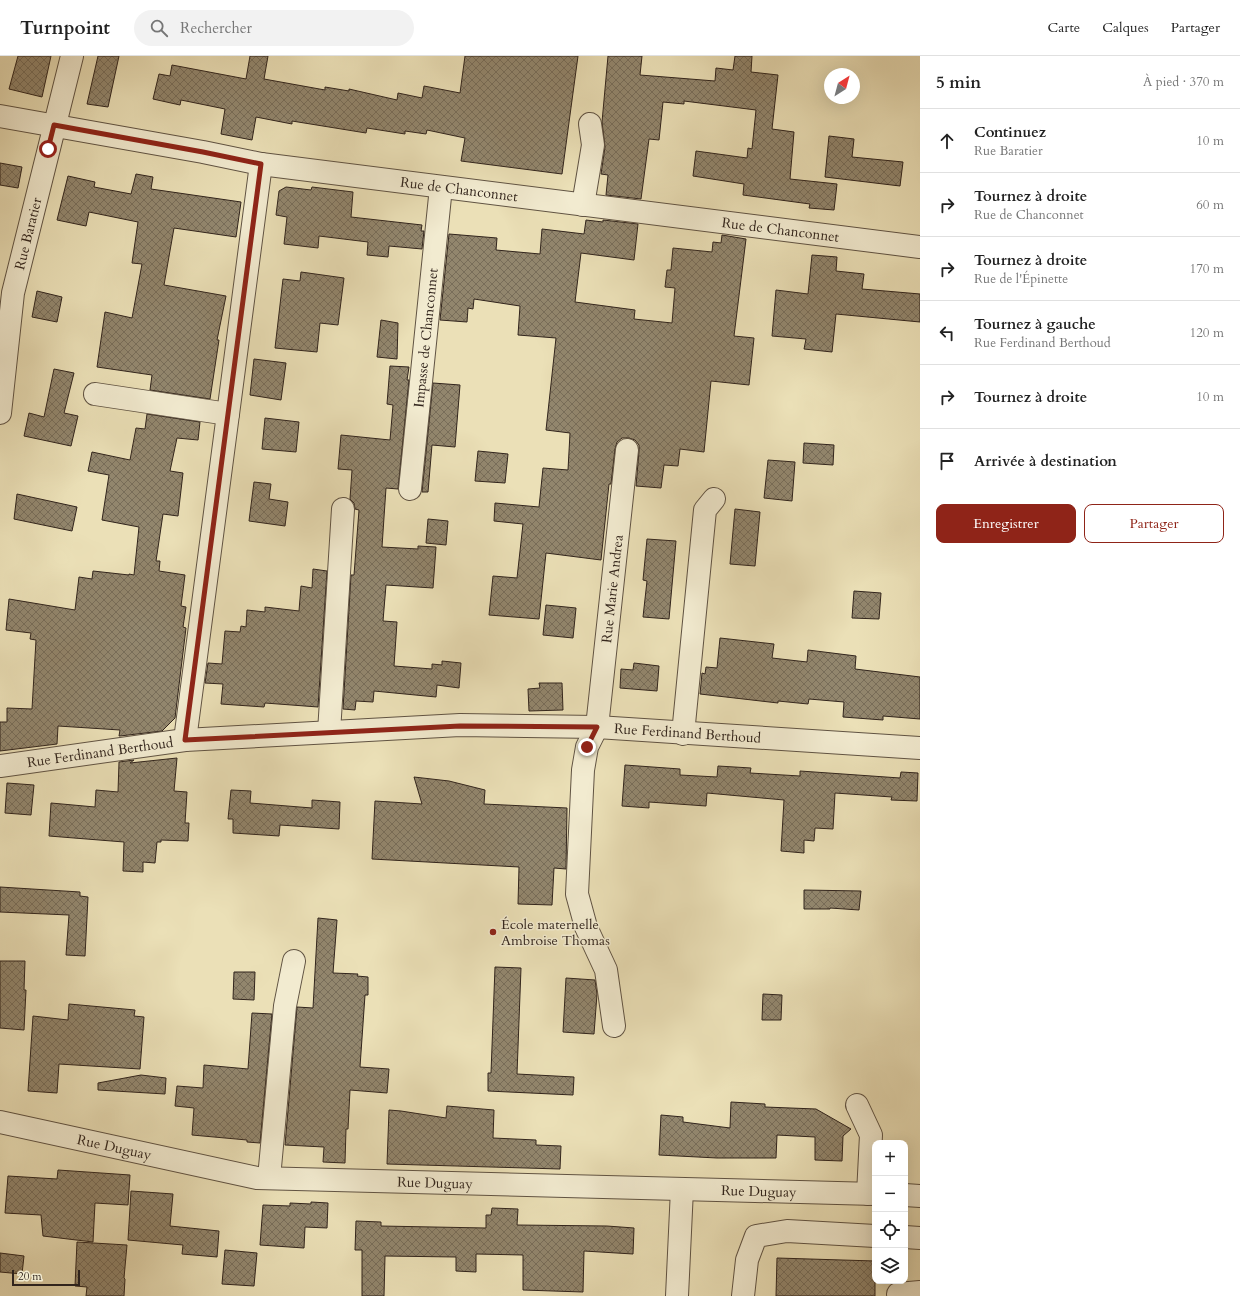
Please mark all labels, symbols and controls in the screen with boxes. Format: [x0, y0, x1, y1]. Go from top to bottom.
search box [134, 10, 414, 46]
text: Turnpoint [20, 15, 110, 41]
icon: search [148, 17, 170, 39]
text: Rechercher [180, 18, 252, 38]
text: Carte [1048, 18, 1080, 37]
text: Calques [1102, 18, 1149, 37]
text: Partager [1171, 18, 1220, 37]
north arrow [824, 68, 860, 104]
text: 5 min [936, 71, 981, 94]
text: À pied · 370 m [1143, 73, 1224, 91]
text: Continuez [974, 122, 1046, 142]
icon: ahead [936, 130, 958, 152]
text: 10 m [1196, 132, 1224, 150]
route start [39, 140, 57, 158]
text: Rue Baratier [974, 142, 1043, 160]
street label: Rue de Chanconnet [399, 172, 519, 206]
text: Tournez à droite [974, 186, 1087, 206]
street label: Rue Baratier [10, 194, 46, 272]
icon: right [936, 194, 958, 216]
text: 60 m [1196, 196, 1224, 214]
text: Rue de Chanconnet [974, 206, 1084, 224]
street label: Rue de Chanconnet [721, 213, 841, 246]
text: Tournez à droite [974, 250, 1087, 270]
icon: right [936, 258, 958, 280]
text: 170 m [1190, 260, 1224, 278]
street label: Impasse de Chanconnet [409, 266, 442, 409]
text: Rue de l'Épinette [974, 270, 1068, 288]
text: Tournez à gauche [974, 314, 1096, 334]
icon: left [936, 322, 958, 344]
text: 120 m [1190, 324, 1224, 342]
text: Rue Ferdinand Berthoud [974, 334, 1111, 352]
icon: right [936, 386, 958, 408]
text: Tournez à droite [974, 387, 1087, 407]
text: 10 m [1196, 388, 1224, 406]
icon: arrive [936, 450, 958, 472]
text: Arrivée à destination [974, 451, 1117, 471]
button: Enregistrer [936, 504, 1076, 543]
button: Partager [1084, 504, 1224, 543]
street label: Rue Marie Andrea [597, 534, 627, 644]
street label: Rue Ferdinand Berthoud [613, 719, 762, 747]
street label: Rue Ferdinand Berthoud [26, 732, 175, 772]
route end [578, 738, 596, 756]
place label: École maternelle Ambroise Thomas [501, 915, 610, 950]
marker: École maternelle Ambroise Thomas [488, 927, 498, 937]
street label: Rue Duguay [75, 1130, 154, 1164]
map controls [872, 1140, 908, 1284]
button: + [872, 1140, 908, 1176]
street label: Rue Duguay [397, 1172, 474, 1193]
button: − [872, 1176, 908, 1212]
street label: Rue Duguay [721, 1181, 797, 1201]
button: locate [872, 1212, 908, 1248]
button: layers [872, 1248, 908, 1284]
scale bar [12, 1268, 80, 1287]
text: 20 m [18, 1269, 42, 1284]

